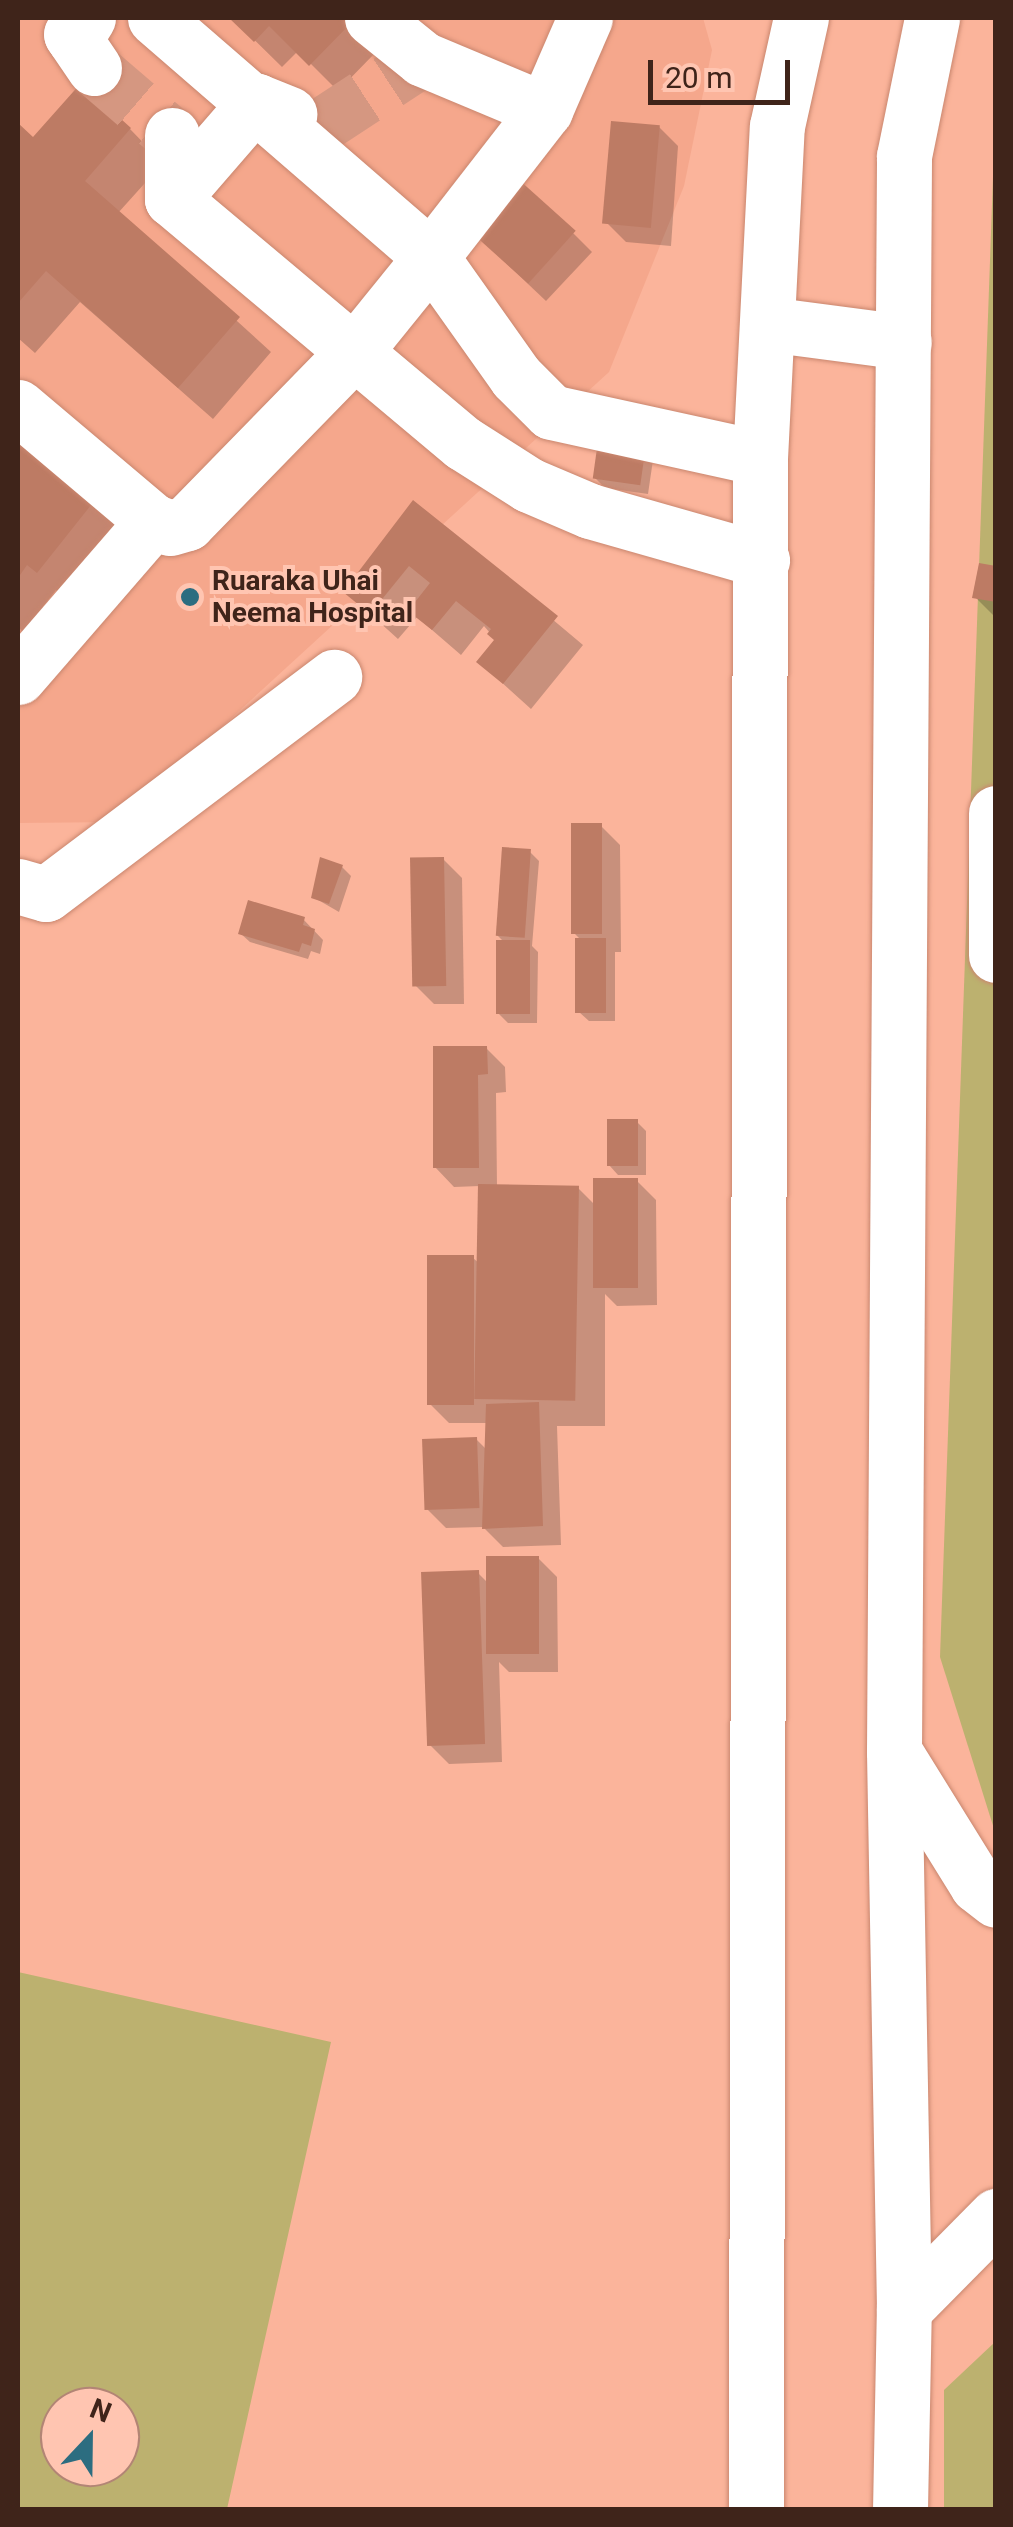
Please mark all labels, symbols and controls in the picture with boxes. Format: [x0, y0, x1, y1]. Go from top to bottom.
scale bar [653, 40, 796, 102]
text: 20 m [665, 60, 732, 95]
place label: Ruaraka Uhai Neema Hospital [212, 564, 413, 630]
marker: Ruaraka Uhai Neema Hospital [177, 584, 203, 610]
north arrow [40, 2387, 140, 2487]
text: N [85, 2392, 116, 2430]

